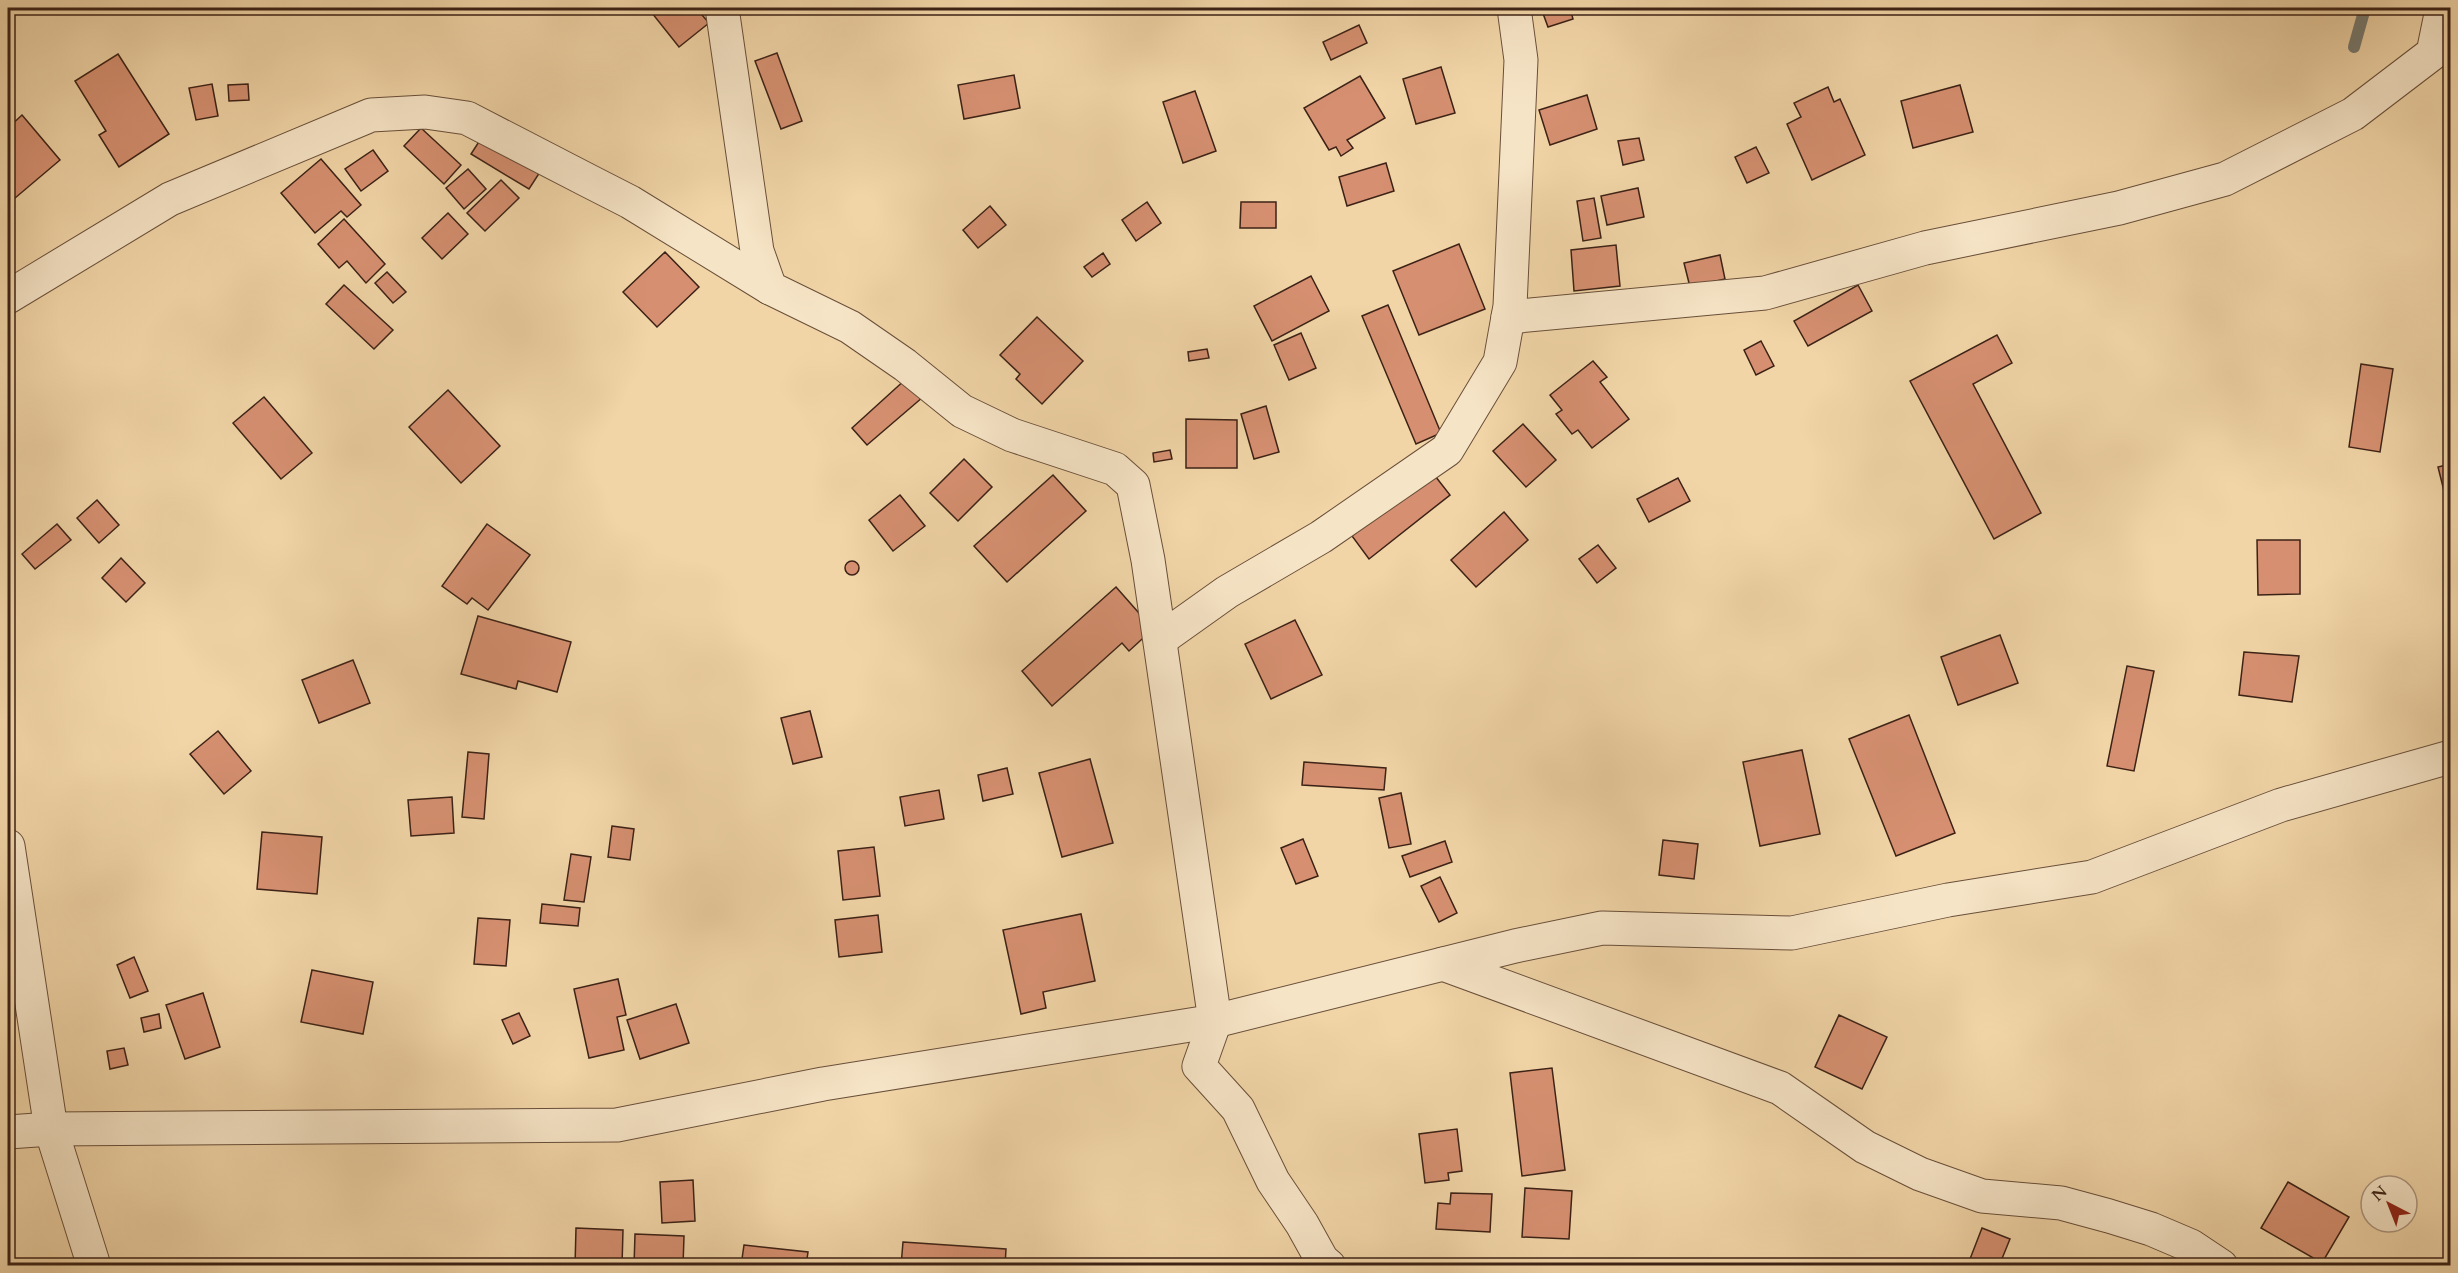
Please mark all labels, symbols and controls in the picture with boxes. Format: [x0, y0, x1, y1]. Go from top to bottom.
north arrow [2359, 1174, 2419, 1234]
text: N [2367, 1181, 2392, 1206]

